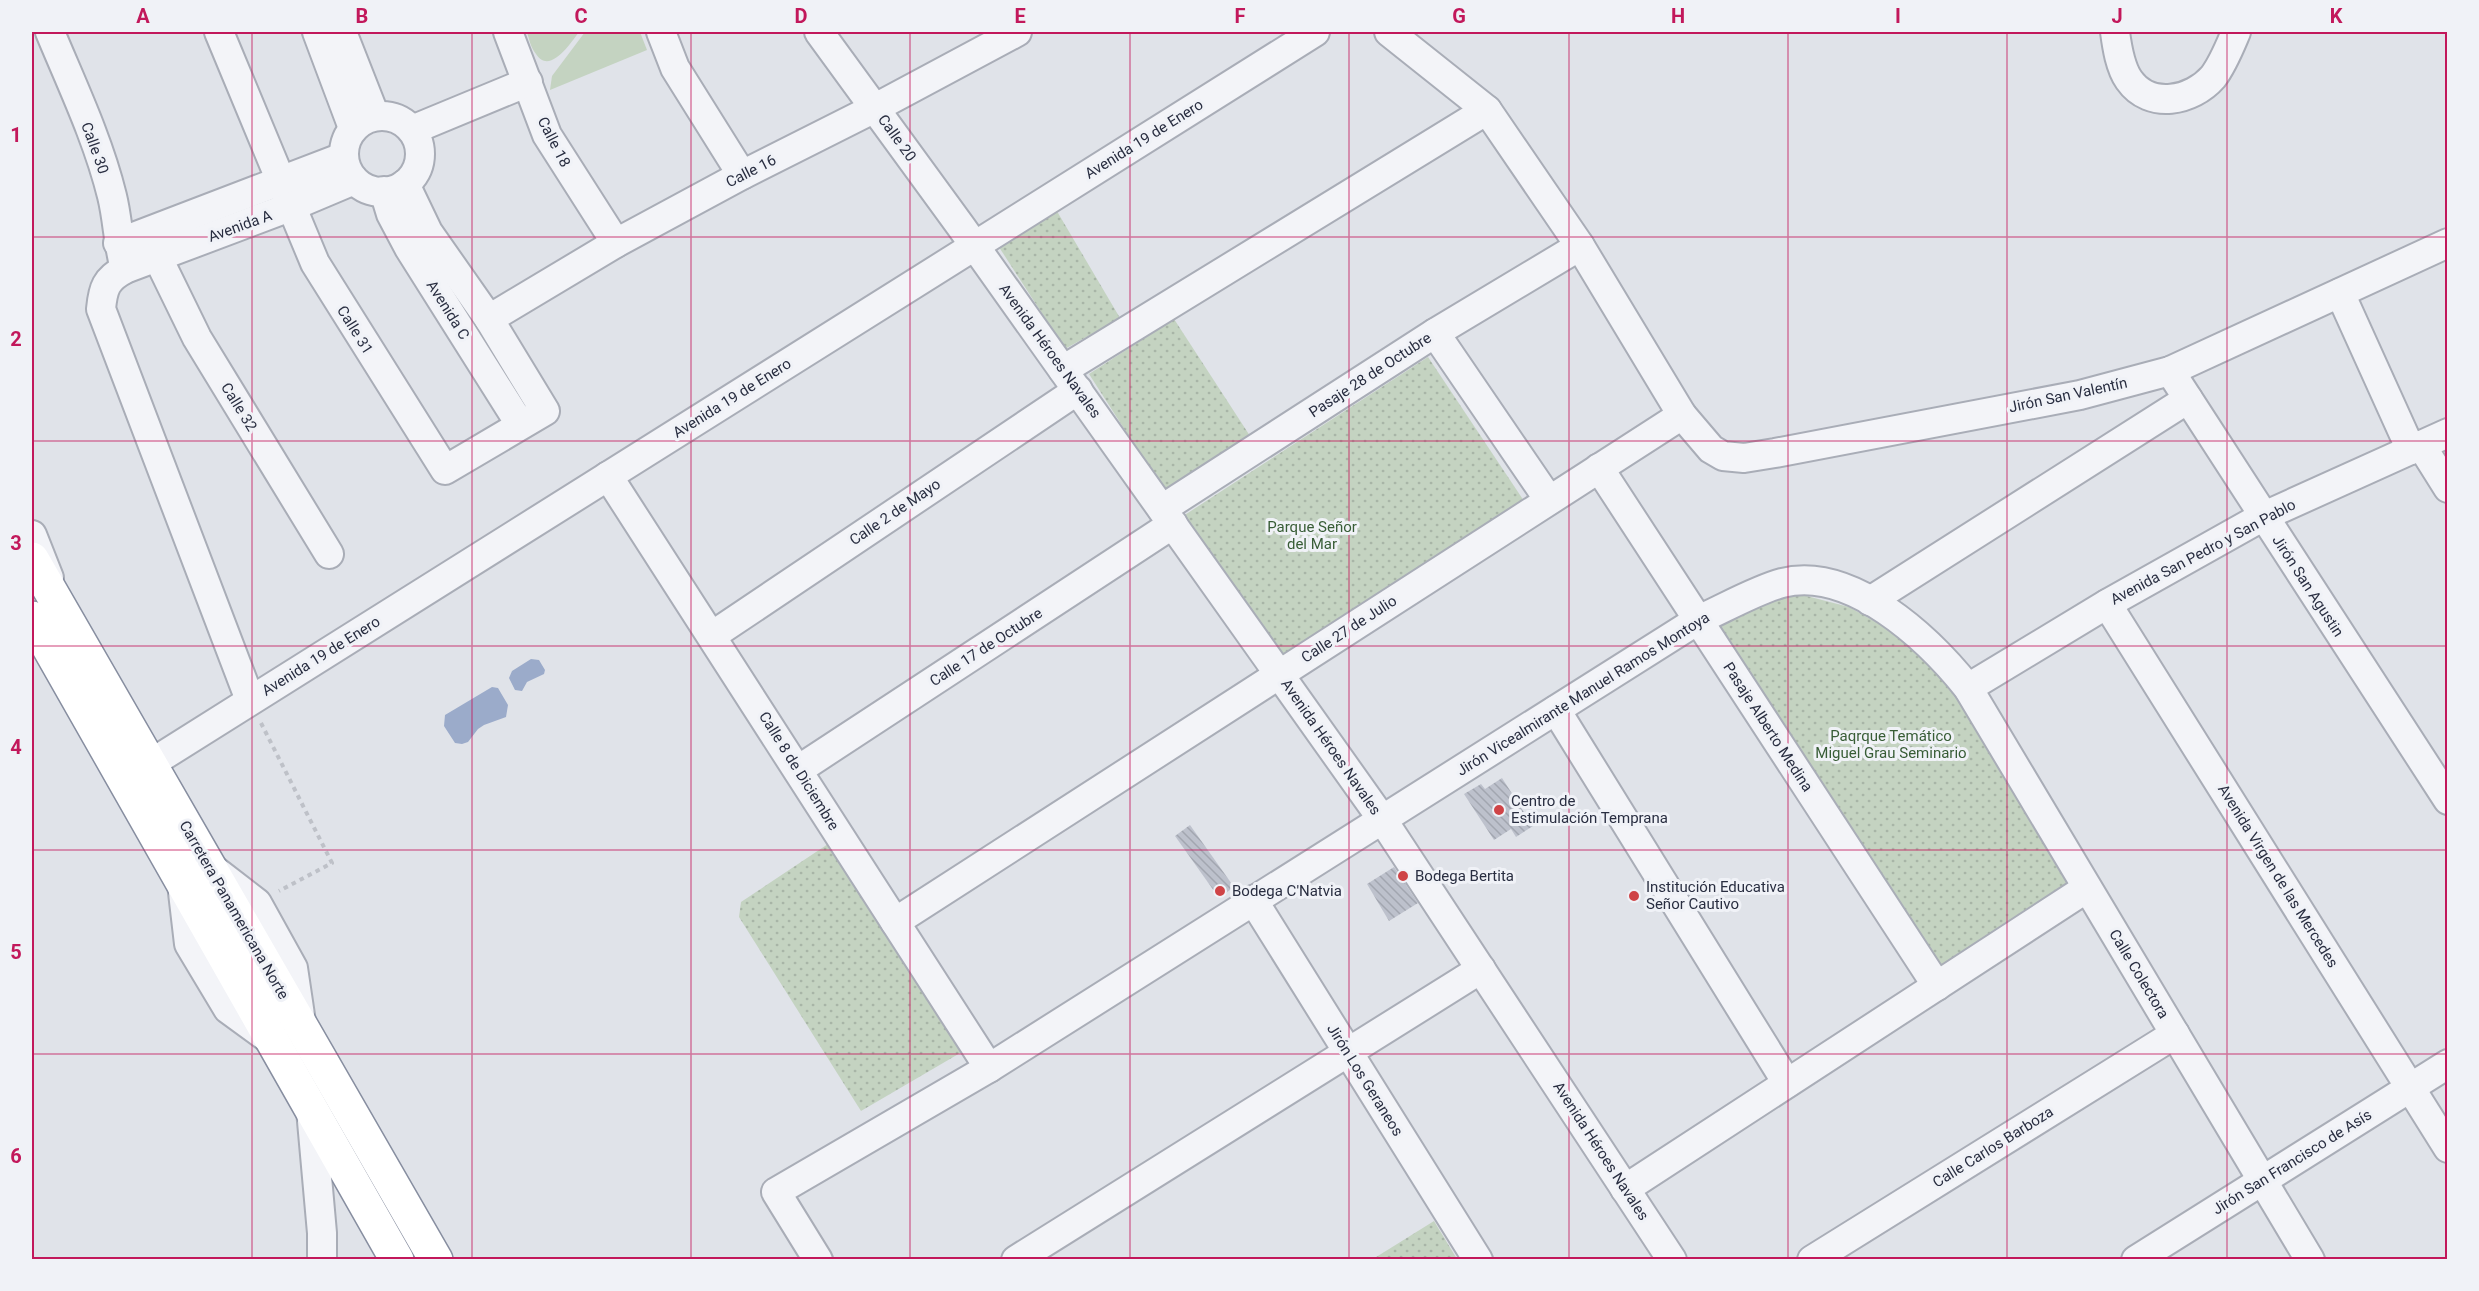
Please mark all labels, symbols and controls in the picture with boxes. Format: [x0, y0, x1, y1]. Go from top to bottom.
text: A [136, 4, 150, 28]
text: B [356, 4, 368, 28]
text: C [574, 4, 588, 28]
text: D [795, 4, 808, 28]
text: E [1014, 4, 1026, 28]
text: F [1235, 4, 1246, 28]
text: G [1452, 4, 1466, 28]
text: H [1671, 4, 1685, 28]
text: I [1895, 4, 1901, 28]
text: J [2111, 4, 2123, 28]
text: K [2330, 4, 2343, 28]
street label: Avenida 19 de Enero [1082, 95, 1206, 183]
street label: Calle 20 [874, 111, 920, 165]
street label: Calle 18 [534, 114, 574, 170]
street label: Calle 30 [77, 120, 113, 176]
text: 1 [10, 123, 22, 147]
street label: Calle 16 [723, 151, 779, 191]
street label: Avenida A [206, 206, 275, 246]
street label: Avenida C [423, 277, 473, 343]
street label: Avenida Héroes Navales [995, 280, 1105, 422]
street label: Calle 31 [333, 302, 377, 358]
text: 2 [10, 327, 22, 351]
street label: Pasaje 28 de Octubre [1306, 329, 1435, 421]
street label: Avenida 19 de Enero [670, 354, 794, 442]
street label: Jirón San Valentín [2007, 374, 2129, 416]
street label: Calle 32 [217, 379, 261, 435]
street label: Calle 2 de Mayo [846, 475, 944, 549]
street label: Avenida San Pedro y San Pablo [2107, 495, 2299, 609]
park label: Parque Señor del Mar [1267, 518, 1357, 553]
text: 3 [10, 531, 22, 555]
street label: Jirón San Agustin [2268, 532, 2348, 640]
street label: Calle 27 de Julio [1298, 591, 1400, 667]
street label: Calle 17 de Octubre [926, 604, 1046, 690]
street label: Jirón Vicealmirante Manuel Ramos Montoya [1453, 608, 1713, 780]
street label: Avenida 19 de Enero [259, 612, 383, 700]
street label: Pasaje Alberto Medina [1719, 659, 1817, 795]
street label: Avenida Héroes Navales [1277, 676, 1385, 818]
street label: Calle 8 de Diciembre [755, 708, 843, 834]
park label: Paqrque Temático Miguel Grau Seminario [1815, 727, 1967, 762]
text: 4 [10, 735, 22, 759]
street label: Avenida Virgen de las Mercedes [2214, 781, 2342, 971]
place label: Centro de Estimulación Temprana [1511, 792, 1668, 827]
marker: Centro de Estimulación Temprana [1492, 803, 1506, 817]
street label: Carretera Panamericana Norte [175, 818, 293, 1002]
place label: Bodega Bertita [1415, 867, 1514, 885]
marker: Bodega Bertita [1396, 869, 1410, 883]
place label: Institución Educativa Señor Cautivo [1646, 878, 1785, 913]
place label: Bodega C'Natvia [1232, 882, 1342, 900]
marker: Bodega C'Natvia [1213, 884, 1227, 898]
marker: Institución Educativa Señor Cautivo [1627, 889, 1641, 903]
street label: Calle Colectora [2105, 926, 2173, 1022]
text: 5 [10, 940, 22, 964]
street label: Jirón Los Geraneos [1323, 1020, 1407, 1140]
street label: Avenida Héroes Navales [1549, 1078, 1653, 1224]
street label: Calle Carlos Barboza [1929, 1103, 2057, 1191]
street label: Jirón San Francisco de Asís [2209, 1106, 2375, 1218]
text: 6 [10, 1144, 22, 1168]

